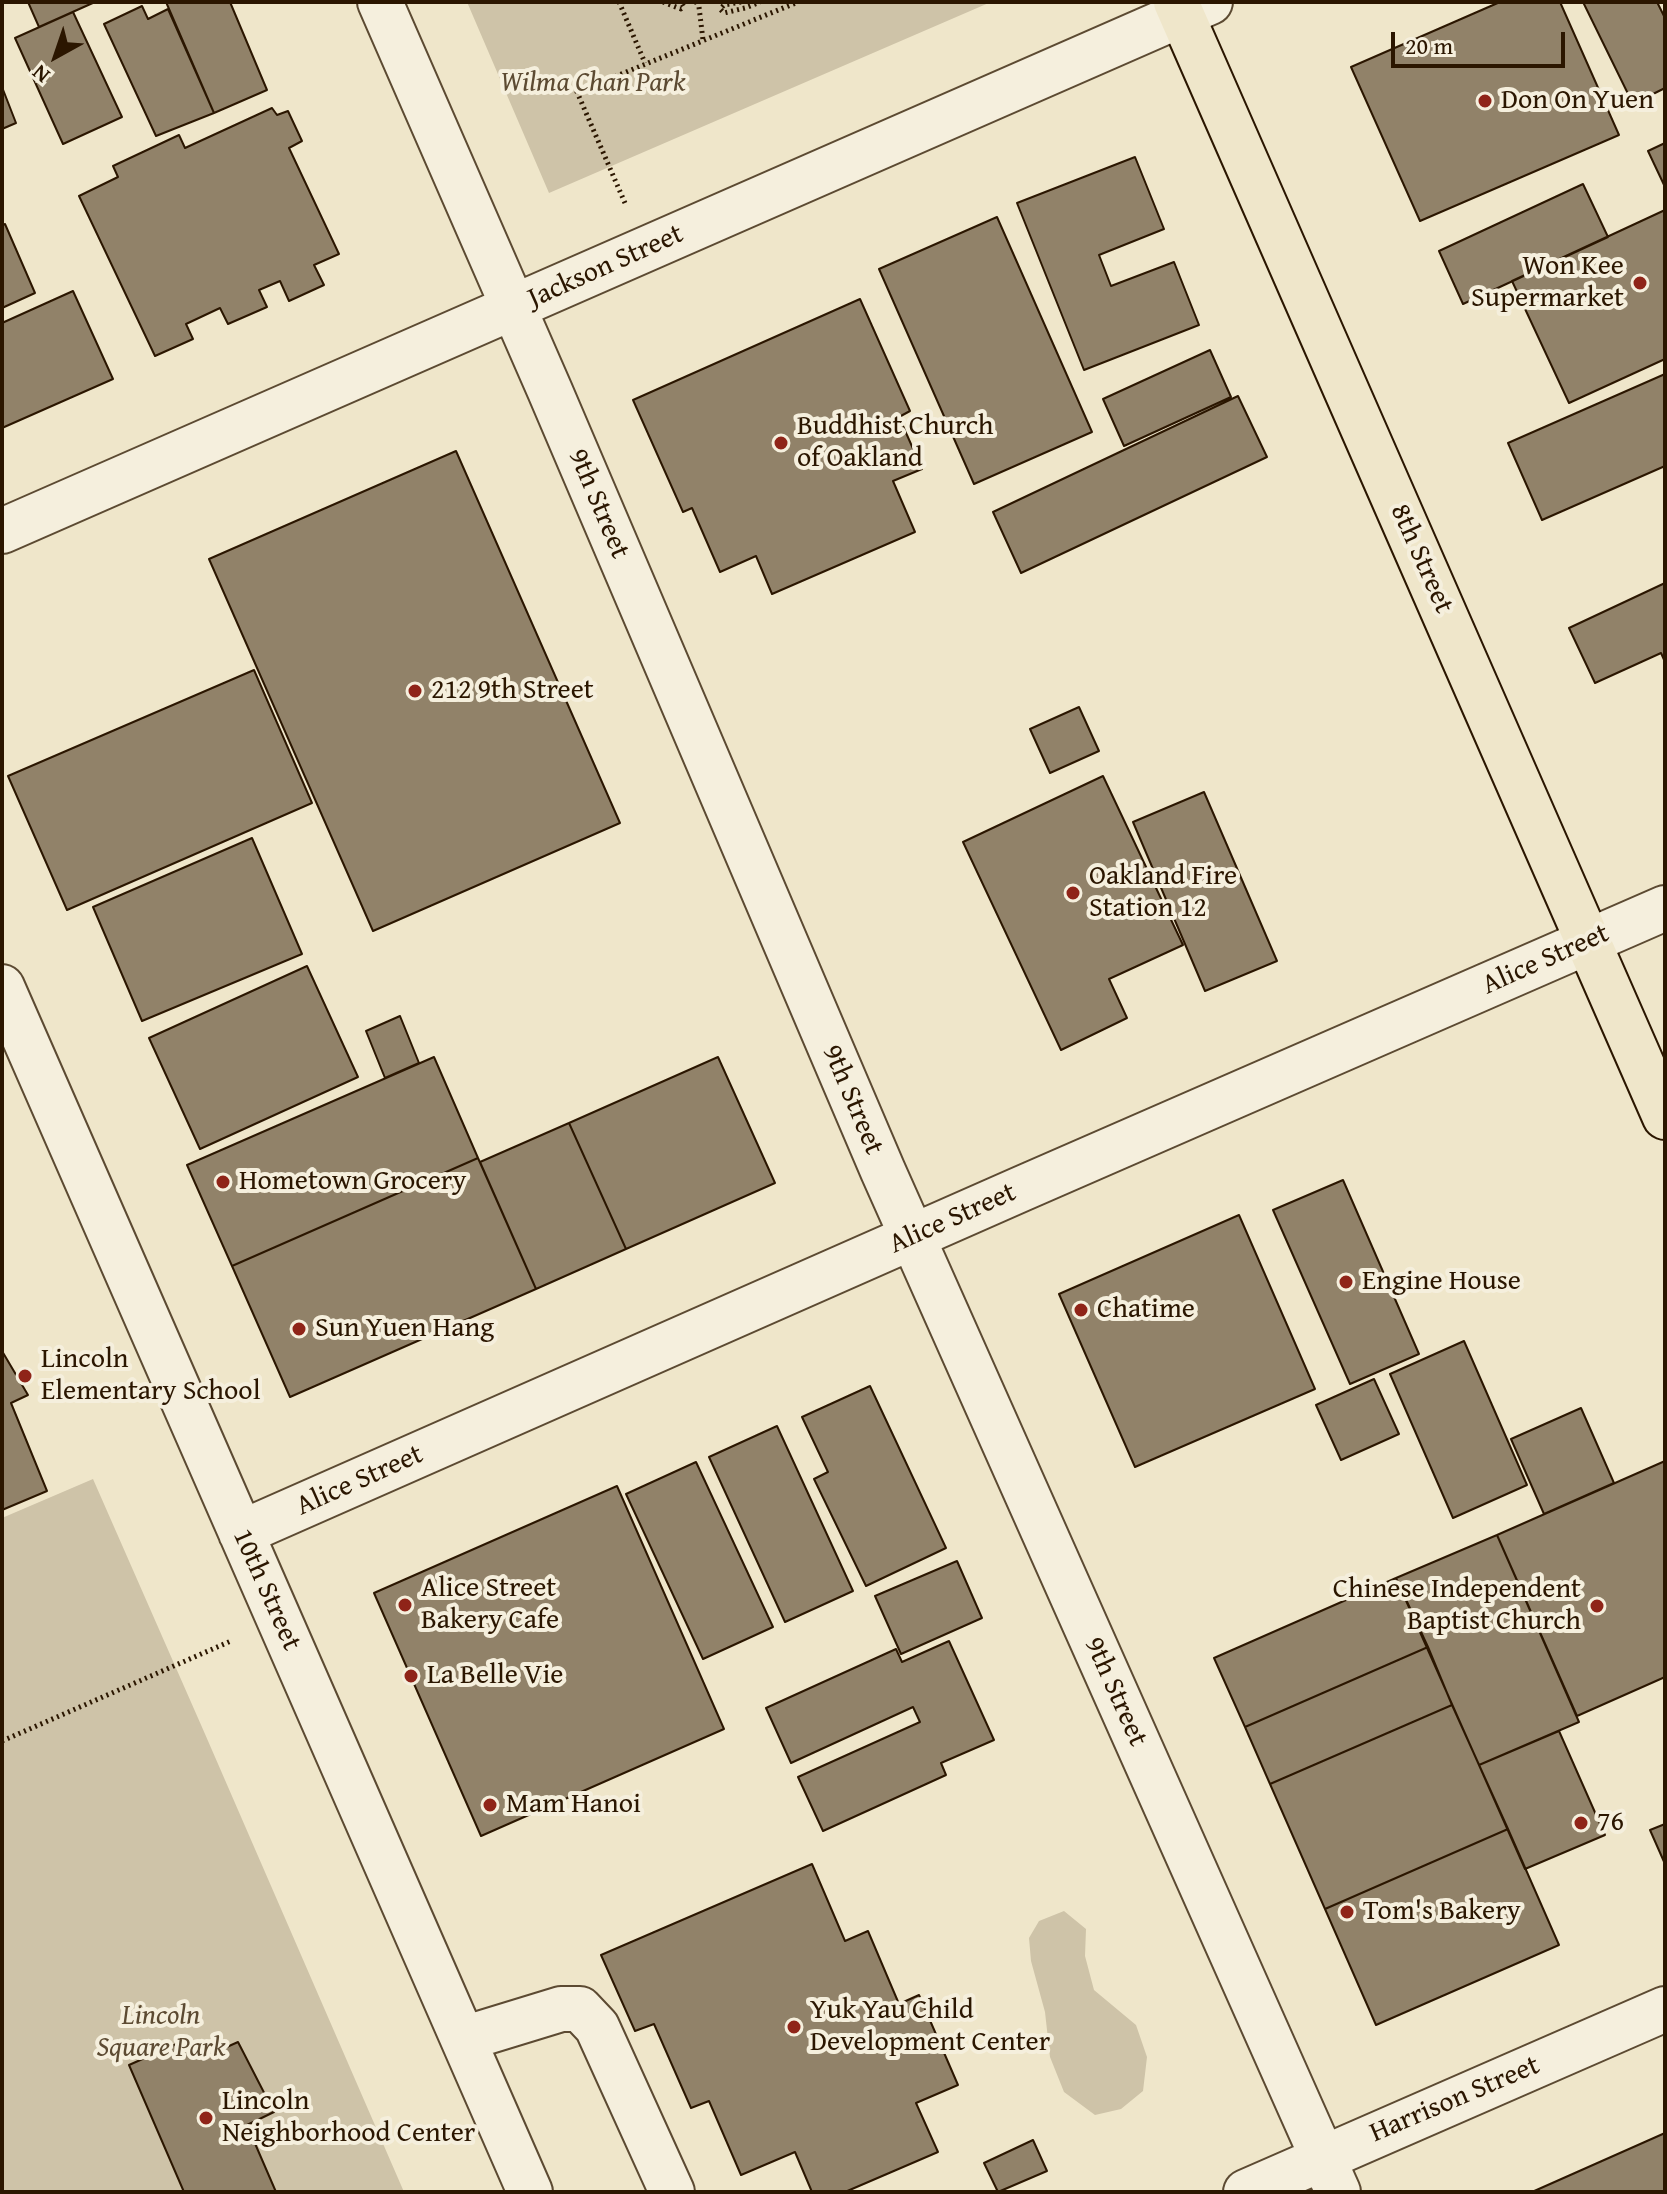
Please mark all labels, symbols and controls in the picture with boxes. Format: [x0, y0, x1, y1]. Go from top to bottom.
north arrow [16, 16, 96, 96]
scale bar [1395, 16, 1569, 66]
text: 20 m [1405, 28, 1453, 63]
text: N [25, 57, 56, 91]
park label: Wilma Chan Park [500, 67, 686, 101]
place label: Don On Yuen [1501, 84, 1654, 118]
marker: Don On Yuen [1476, 92, 1494, 110]
street label: Jackson Street [523, 218, 689, 316]
place label: Won Kee Supermarket [1471, 250, 1624, 316]
marker: Won Kee Supermarket [1631, 274, 1649, 292]
place label: Buddhist Church of Oakland [797, 410, 994, 476]
marker: Buddhist Church of Oakland [772, 434, 790, 452]
street label: 9th Street [560, 444, 636, 564]
street label: 8th Street [1382, 499, 1460, 619]
place label: 212 9th Street [431, 674, 594, 708]
marker: 212 9th Street [406, 682, 424, 700]
place label: Oakland Fire Station 12 [1089, 860, 1237, 926]
marker: Oakland Fire Station 12 [1064, 884, 1082, 902]
street label: Alice Street [1477, 917, 1615, 1003]
street label: 9th Street [814, 1040, 890, 1160]
place label: Hometown Grocery [239, 1165, 466, 1199]
marker: Hometown Grocery [214, 1173, 232, 1191]
street label: Alice Street [884, 1176, 1022, 1262]
place label: Engine House [1362, 1265, 1521, 1299]
marker: Engine House [1337, 1273, 1355, 1291]
place label: Chatime [1097, 1293, 1195, 1327]
marker: Chatime [1072, 1301, 1090, 1319]
place label: Sun Yuen Hang [315, 1312, 494, 1346]
marker: Sun Yuen Hang [290, 1320, 308, 1338]
place label: Lincoln Elementary School [41, 1343, 260, 1409]
marker: Lincoln Elementary School [16, 1367, 34, 1385]
street label: Alice Street [291, 1438, 429, 1524]
street label: 10th Street [224, 1524, 308, 1656]
place label: Alice Street Bakery Cafe [421, 1572, 559, 1638]
place label: Chinese Independent Baptist Church [1333, 1573, 1581, 1639]
marker: Alice Street Bakery Cafe [396, 1596, 414, 1614]
marker: Chinese Independent Baptist Church [1588, 1597, 1606, 1615]
street label: 9th Street [1076, 1632, 1154, 1752]
place label: La Belle Vie [427, 1659, 563, 1693]
marker: La Belle Vie [402, 1667, 420, 1685]
place label: Mam Hanoi [506, 1788, 641, 1822]
marker: Mam Hanoi [481, 1796, 499, 1814]
place label: 76 [1597, 1806, 1624, 1840]
marker: 76 [1572, 1814, 1590, 1832]
place label: Tom's Bakery [1363, 1895, 1521, 1929]
marker: Tom's Bakery [1338, 1903, 1356, 1921]
place label: Yuk Yau Child Development Center [810, 1994, 1050, 2060]
park label: Lincoln Square Park [97, 2000, 225, 2066]
marker: Yuk Yau Child Development Center [785, 2018, 803, 2036]
street label: Harrison Street [1365, 2049, 1545, 2151]
place label: Lincoln Neighborhood Center [222, 2085, 475, 2151]
marker: Lincoln Neighborhood Center [197, 2109, 215, 2127]

